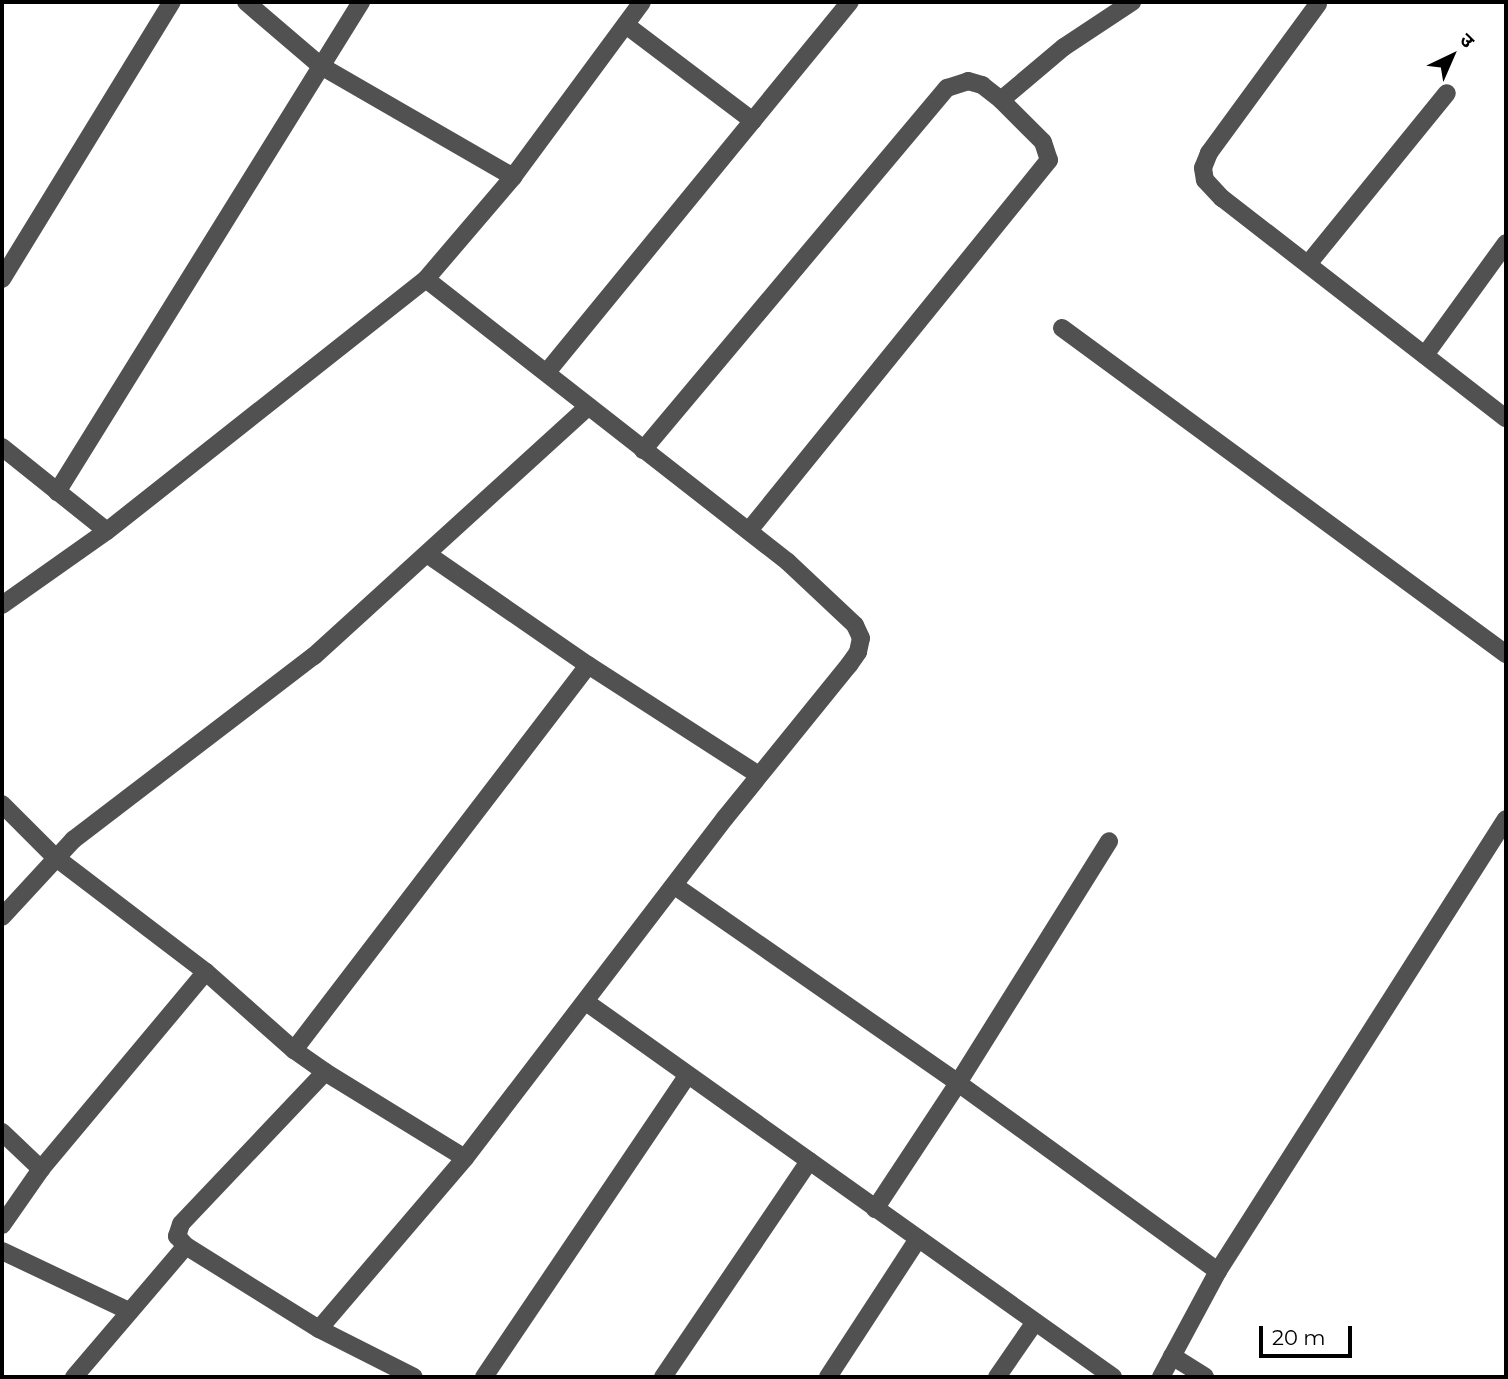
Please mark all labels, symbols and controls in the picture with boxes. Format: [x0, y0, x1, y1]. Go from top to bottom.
north arrow [1417, 21, 1487, 91]
text: उ [1455, 28, 1479, 53]
scale bar [1263, 1312, 1356, 1356]
text: 20 m [1272, 1325, 1326, 1350]

